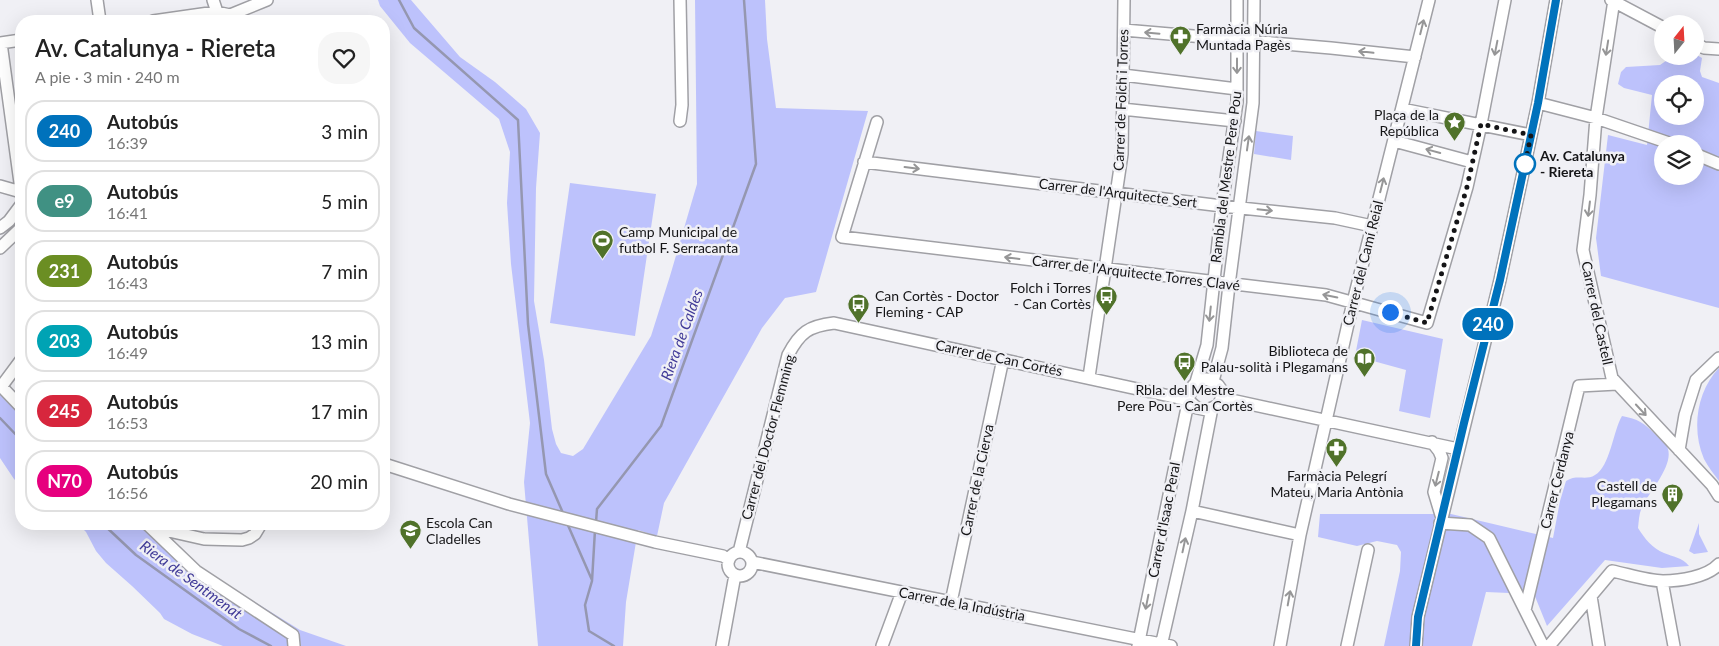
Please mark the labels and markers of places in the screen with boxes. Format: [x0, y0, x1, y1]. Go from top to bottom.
place label: Farmàcia Núria Muntada Pagès [1196, 20, 1291, 53]
pharmacy icon: Farmàcia Núria Muntada Pagès [1168, 25, 1192, 56]
place label: Plaça de la República [1374, 106, 1439, 139]
place icon: Plaça de la República [1443, 111, 1467, 142]
place label: Av. Catalunya - Riereta [1539, 147, 1625, 180]
marker: Av. Catalunya - Riereta [1514, 153, 1536, 175]
place label: Camp Municipal de futbol F. Serracanta [619, 223, 738, 256]
sports icon: Camp Municipal de futbol F. Serracanta [591, 228, 615, 259]
place label: Folch i Torres - Can Cortès [1010, 279, 1091, 312]
bus stop icon: Folch i Torres - Can Cortès [1095, 284, 1119, 315]
place label: Can Cortès - Doctor Fleming - CAP [875, 287, 999, 320]
bus stop icon: Can Cortès - Doctor Fleming - CAP [847, 292, 871, 323]
place label: Biblioteca de Palau-solità i Plegamans [1201, 342, 1348, 375]
library icon: Biblioteca de Palau-solità i Plegamans [1352, 347, 1376, 378]
bus stop icon: Rbla. del Mestre Pere Pou - Can Cortès [1173, 350, 1197, 381]
place label: Rbla. del Mestre Pere Pou - Can Cortès [1117, 381, 1253, 414]
pharmacy icon: Farmàcia Pelegrí Mateu, Maria Antònia [1325, 436, 1349, 467]
place label: Farmàcia Pelegrí Mateu, Maria Antònia [1270, 467, 1404, 500]
place label: Castell de Plegamans [1591, 477, 1657, 510]
building icon: Castell de Plegamans [1661, 482, 1685, 513]
place label: Escola Can Cladelles [426, 514, 493, 547]
school or university icon: Escola Can Cladelles [398, 519, 422, 550]

